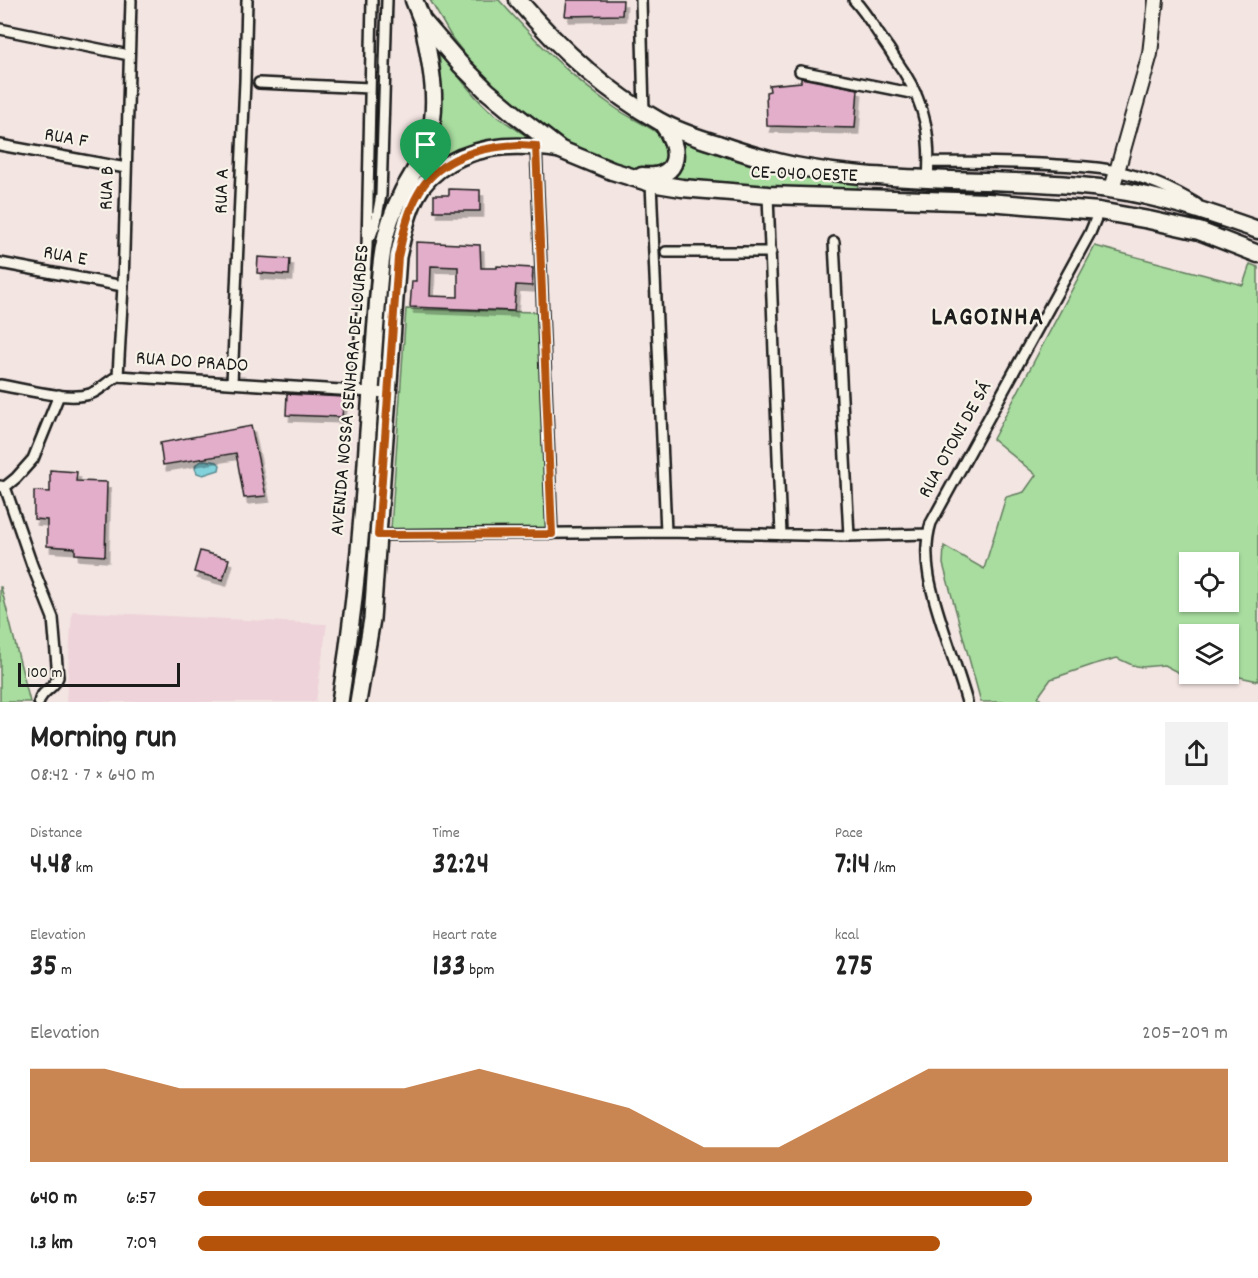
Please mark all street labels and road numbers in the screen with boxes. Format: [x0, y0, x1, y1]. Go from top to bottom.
street label: RUA F [42, 121, 90, 157]
street label: CE-040 OESTE [750, 159, 858, 191]
street label: RUA B [93, 165, 123, 211]
street label: RUA A [208, 168, 238, 214]
street label: RUA E [41, 239, 89, 275]
street label: AVENIDA NOSSA SENHORA DE LOURDES [324, 243, 378, 537]
street label: RUA DO PRADO [135, 345, 249, 381]
street label: RUA OTONI DE SÁ [912, 377, 1000, 503]

